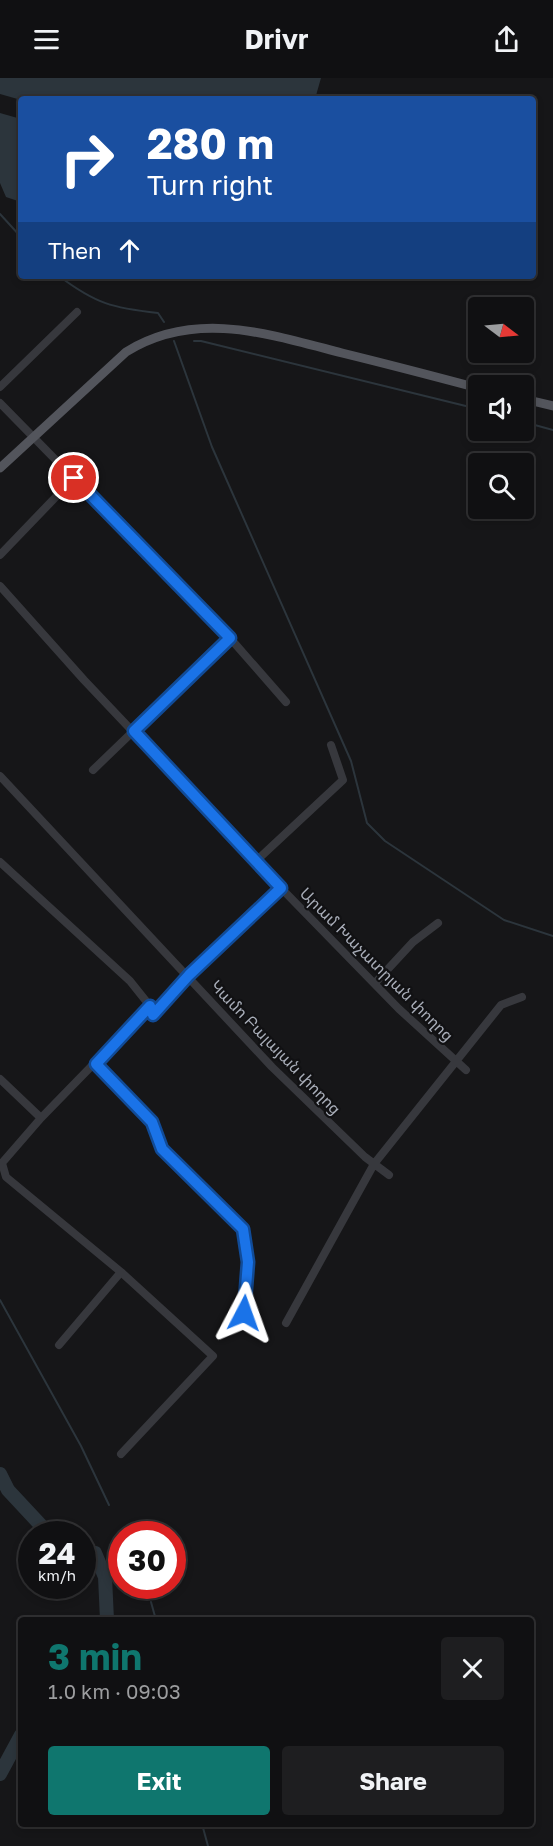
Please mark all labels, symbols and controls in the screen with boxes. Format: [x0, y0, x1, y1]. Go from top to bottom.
icon: menu [30, 23, 63, 56]
text: Drivr [245, 23, 308, 55]
icon: share [490, 23, 523, 56]
text: 280 m [147, 118, 274, 168]
icon: right [48, 120, 126, 198]
text: Turn right [147, 169, 273, 201]
icon: ahead [113, 234, 146, 267]
text: Then [48, 237, 101, 264]
north arrow [468, 297, 534, 363]
map controls [468, 297, 534, 519]
button: sound [468, 375, 534, 441]
pin [48, 452, 99, 503]
button: search [468, 453, 534, 519]
icon: arrive [57, 461, 90, 494]
street label: Արամ Խաչատրյան փողոց [296, 883, 458, 1045]
street label: Կամո Բալայան փողոց [206, 976, 346, 1118]
position arrow [212, 1281, 276, 1345]
speed limit sign: 30 [108, 1521, 186, 1599]
text: 24 [38, 1535, 76, 1571]
text: km/h [38, 1566, 76, 1584]
text: 3 min [48, 1635, 142, 1678]
button: close [441, 1637, 504, 1700]
text: 1.0 km · 09:03 [48, 1679, 181, 1703]
button: Exit [48, 1746, 270, 1815]
button: Share [282, 1746, 504, 1815]

